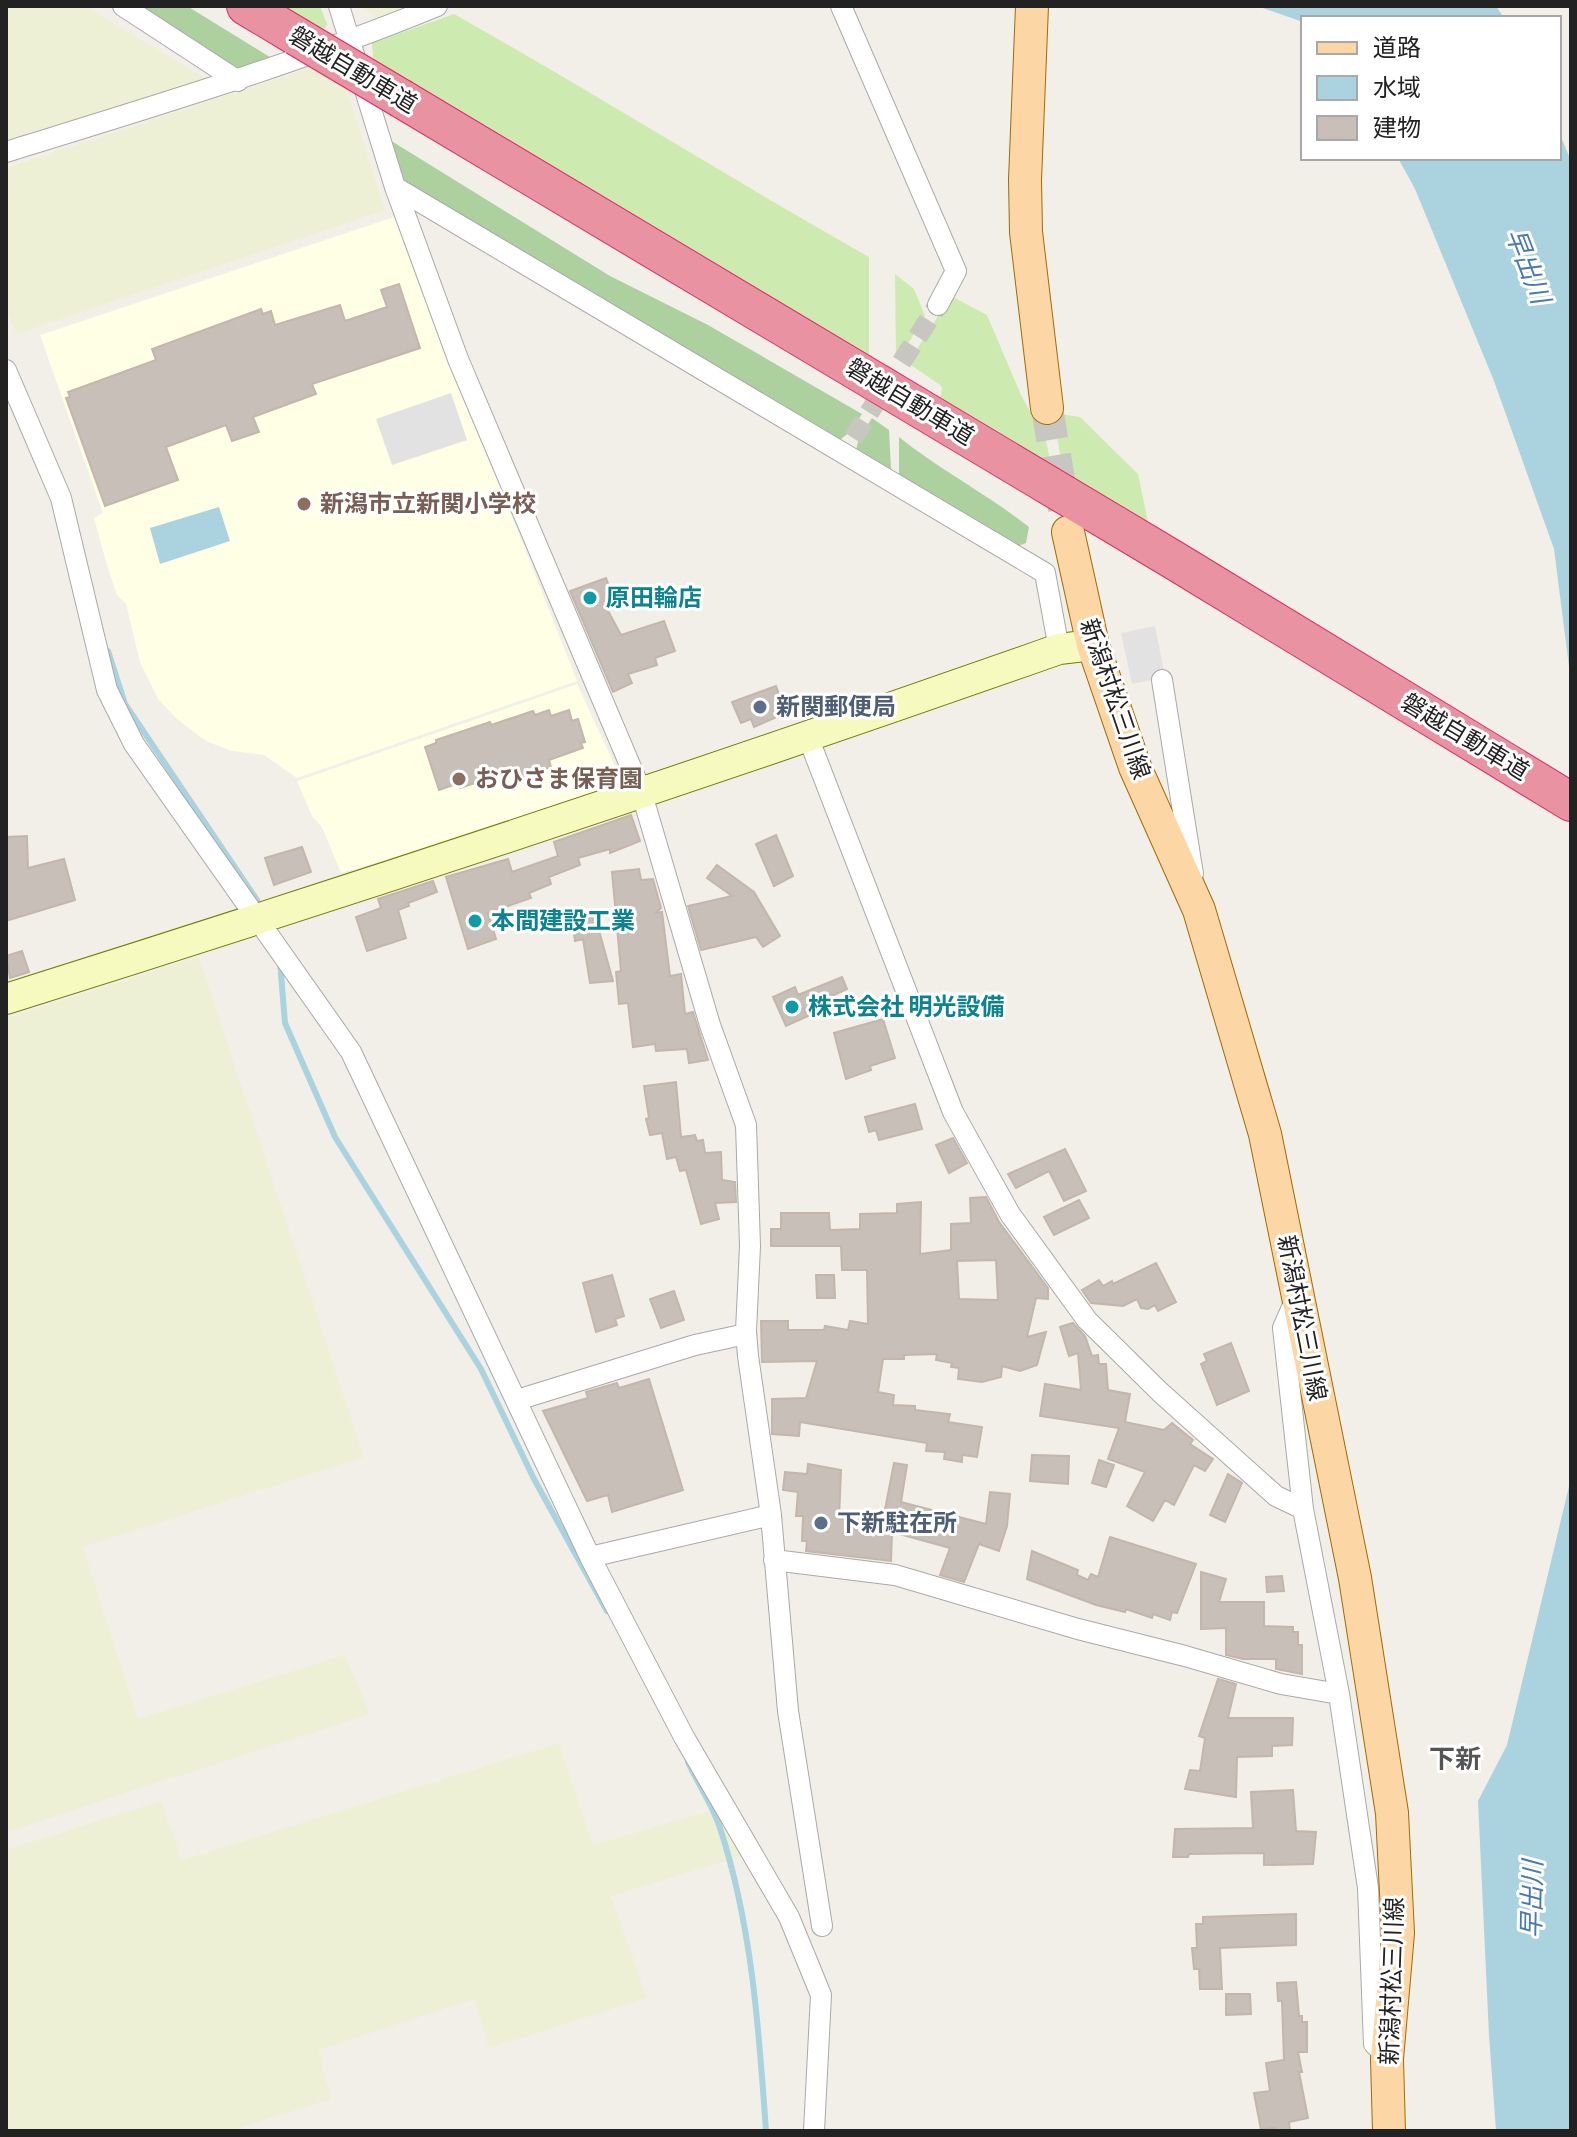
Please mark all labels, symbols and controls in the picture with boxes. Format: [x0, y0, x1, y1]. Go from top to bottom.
legend [1301, 16, 1561, 160]
street label: 磐越自動車道 [285, 19, 423, 118]
text: 道路 [1373, 32, 1421, 61]
text: 水域 [1373, 72, 1421, 101]
text: 建物 [1373, 112, 1421, 141]
water label: 早出川 [1501, 223, 1559, 310]
street label: 磐越自動車道 [842, 351, 980, 450]
place label: 新潟市立新関小学校 [320, 488, 536, 517]
marker: 新潟市立新関小学校 [295, 495, 313, 513]
place label: 原田輪店 [606, 582, 702, 611]
marker: 原田輪店 [581, 589, 599, 607]
street label: 新潟村松三川線 [1075, 614, 1157, 783]
street label: 磐越自動車道 [1397, 686, 1535, 785]
place label: 新関郵便局 [776, 691, 896, 720]
marker: 新関郵便局 [751, 698, 769, 716]
place label: おひさま保育園 [475, 763, 643, 792]
marker: おひさま保育園 [450, 770, 468, 788]
place label: 本間建設工業 [491, 905, 635, 934]
marker: 本間建設工業 [466, 912, 484, 930]
place label: 株式会社 明光設備 [808, 991, 1005, 1020]
marker: 株式会社 明光設備 [783, 998, 801, 1016]
street label: 新潟村松三川線 [1273, 1232, 1334, 1403]
place label: 下新駐在所 [837, 1507, 957, 1536]
marker: 下新駐在所 [812, 1514, 830, 1532]
district label: 下新 [1429, 1742, 1481, 1773]
water label: 早出川 [1514, 1857, 1547, 1938]
street label: 新潟村松三川線 [1373, 1896, 1408, 2065]

